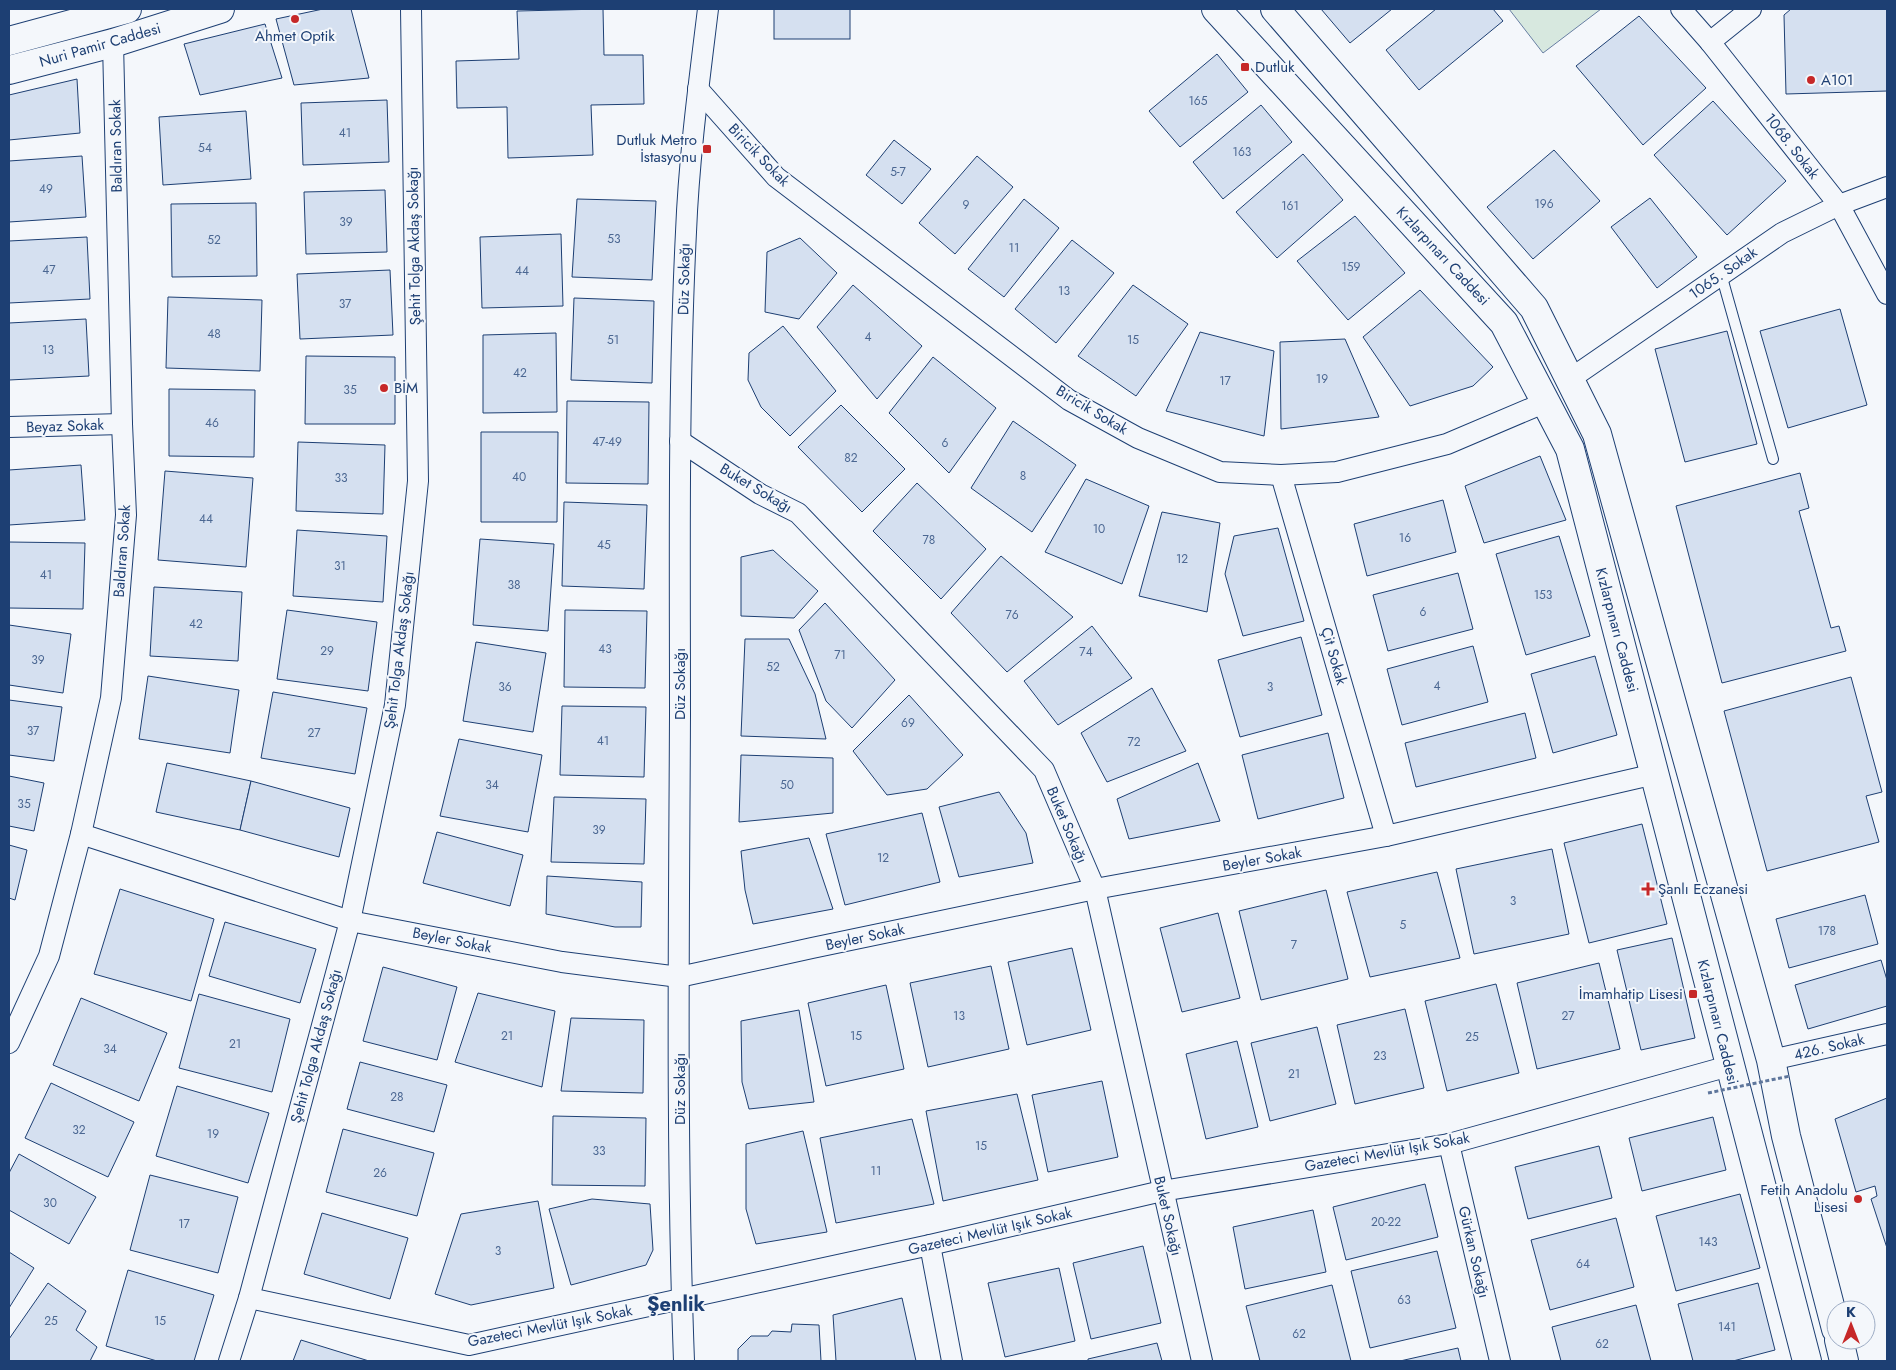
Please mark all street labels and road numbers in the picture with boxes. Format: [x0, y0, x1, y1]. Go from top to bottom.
street label: Nuri Pamir Caddesi [37, 17, 163, 73]
street label: Baldıran Sokak [104, 99, 128, 193]
street label: 1068. Sokak [1759, 108, 1825, 184]
street label: Biricik Sokak [723, 118, 795, 192]
street label: Şehit Tolga Akdaş Sokağı [402, 166, 426, 326]
street label: Kızlarpınarı Caddesi [1391, 202, 1495, 310]
street label: 1065. Sokak [1684, 241, 1762, 305]
street label: Düz Sokağı [672, 243, 696, 315]
street label: Biricik Sokak [1052, 380, 1132, 440]
street label: Beyaz Sokak [26, 414, 105, 438]
street label: Buket Sokağı [716, 458, 796, 518]
street label: Baldıran Sokak [108, 503, 136, 598]
street label: Kızlarpınarı Caddesi [1590, 565, 1644, 695]
street label: Şehit Tolga Akdaş Sokağı [378, 570, 420, 730]
street label: Çit Sokak [1315, 625, 1353, 688]
street label: Düz Sokağı [669, 648, 691, 720]
street label: Buket Sokağı [1041, 783, 1093, 867]
street label: Beyler Sokak [1221, 841, 1304, 877]
street label: Beyler Sokak [824, 918, 907, 956]
street label: Beyler Sokak [411, 922, 494, 959]
street label: Kızlarpınarı Caddesi [1692, 957, 1744, 1087]
street label: Şehit Tolga Akdaş Sokağı [285, 967, 347, 1125]
street label: 426. Sokak [1792, 1028, 1867, 1066]
street label: Düz Sokağı [669, 1053, 691, 1125]
street label: Gazeteci Mevlüt Işık Sokak [1303, 1127, 1472, 1177]
street label: Buket Sokağı [1148, 1174, 1188, 1258]
street label: Gazeteci Mevlüt Işık Sokak [906, 1201, 1074, 1261]
street label: Gürkan Sokağı [1453, 1204, 1495, 1300]
street label: Gazeteci Mevlüt Işık Sokak [466, 1299, 635, 1353]

